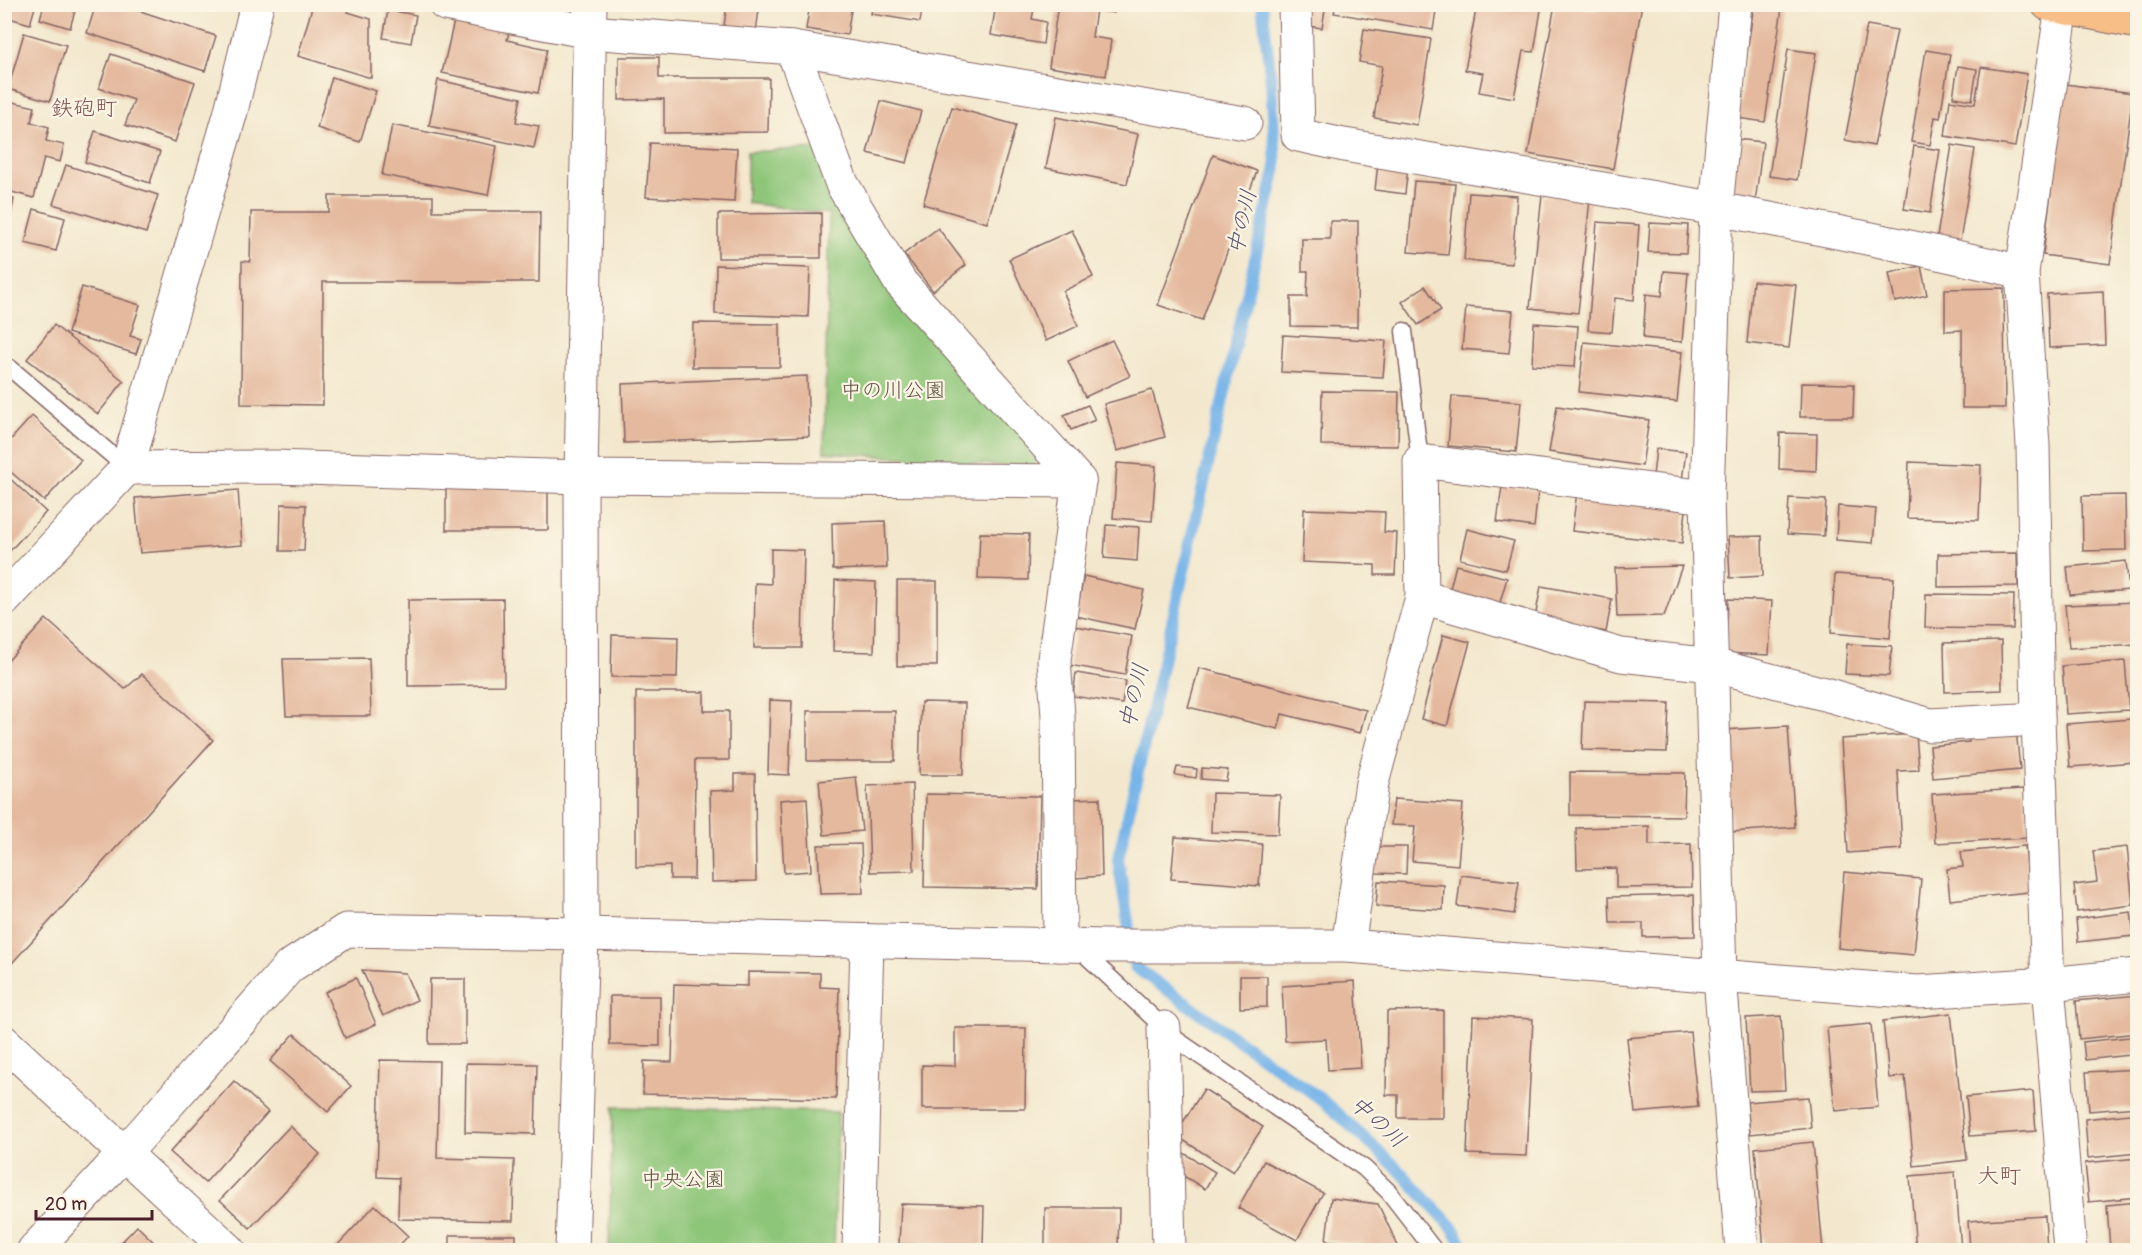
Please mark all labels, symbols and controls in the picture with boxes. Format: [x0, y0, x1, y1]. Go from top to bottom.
district label: 鉄砲町 [51, 94, 117, 122]
water label: 中の川 [1221, 187, 1263, 257]
park label: 中の川公園 [841, 377, 946, 404]
water label: 中の川 [1113, 661, 1155, 731]
water label: 中の川 [1344, 1090, 1412, 1154]
district label: 大町 [1977, 1162, 2021, 1190]
park label: 中央公園 [641, 1166, 725, 1193]
scale bar [36, 1183, 152, 1221]
text: 20 m [45, 1193, 87, 1216]

